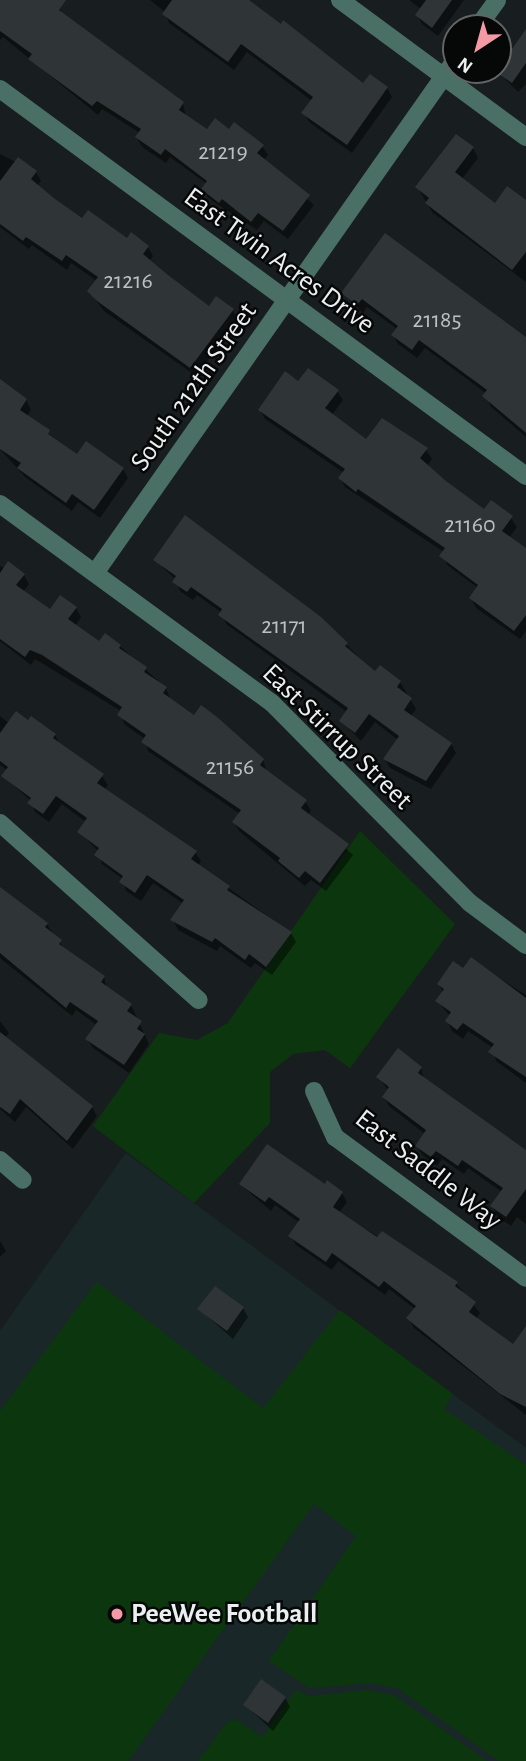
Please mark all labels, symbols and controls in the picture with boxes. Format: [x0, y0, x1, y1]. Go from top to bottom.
north arrow [442, 14, 512, 84]
text: N [455, 53, 476, 76]
house number: 21219 [198, 139, 248, 167]
street label: East Twin Acres Drive [177, 180, 381, 342]
house number: 21216 [103, 268, 153, 296]
street label: South 212th Street [123, 296, 265, 478]
house number: 21185 [413, 307, 461, 335]
house number: 21160 [444, 512, 496, 540]
house number: 21171 [261, 613, 307, 641]
street label: East Stirrup Street [255, 657, 419, 817]
house number: 21156 [206, 754, 254, 782]
street label: East Saddle Way [348, 1102, 508, 1238]
place label: PeeWee Football [131, 1597, 317, 1631]
marker: PeeWee Football [109, 1606, 125, 1622]

